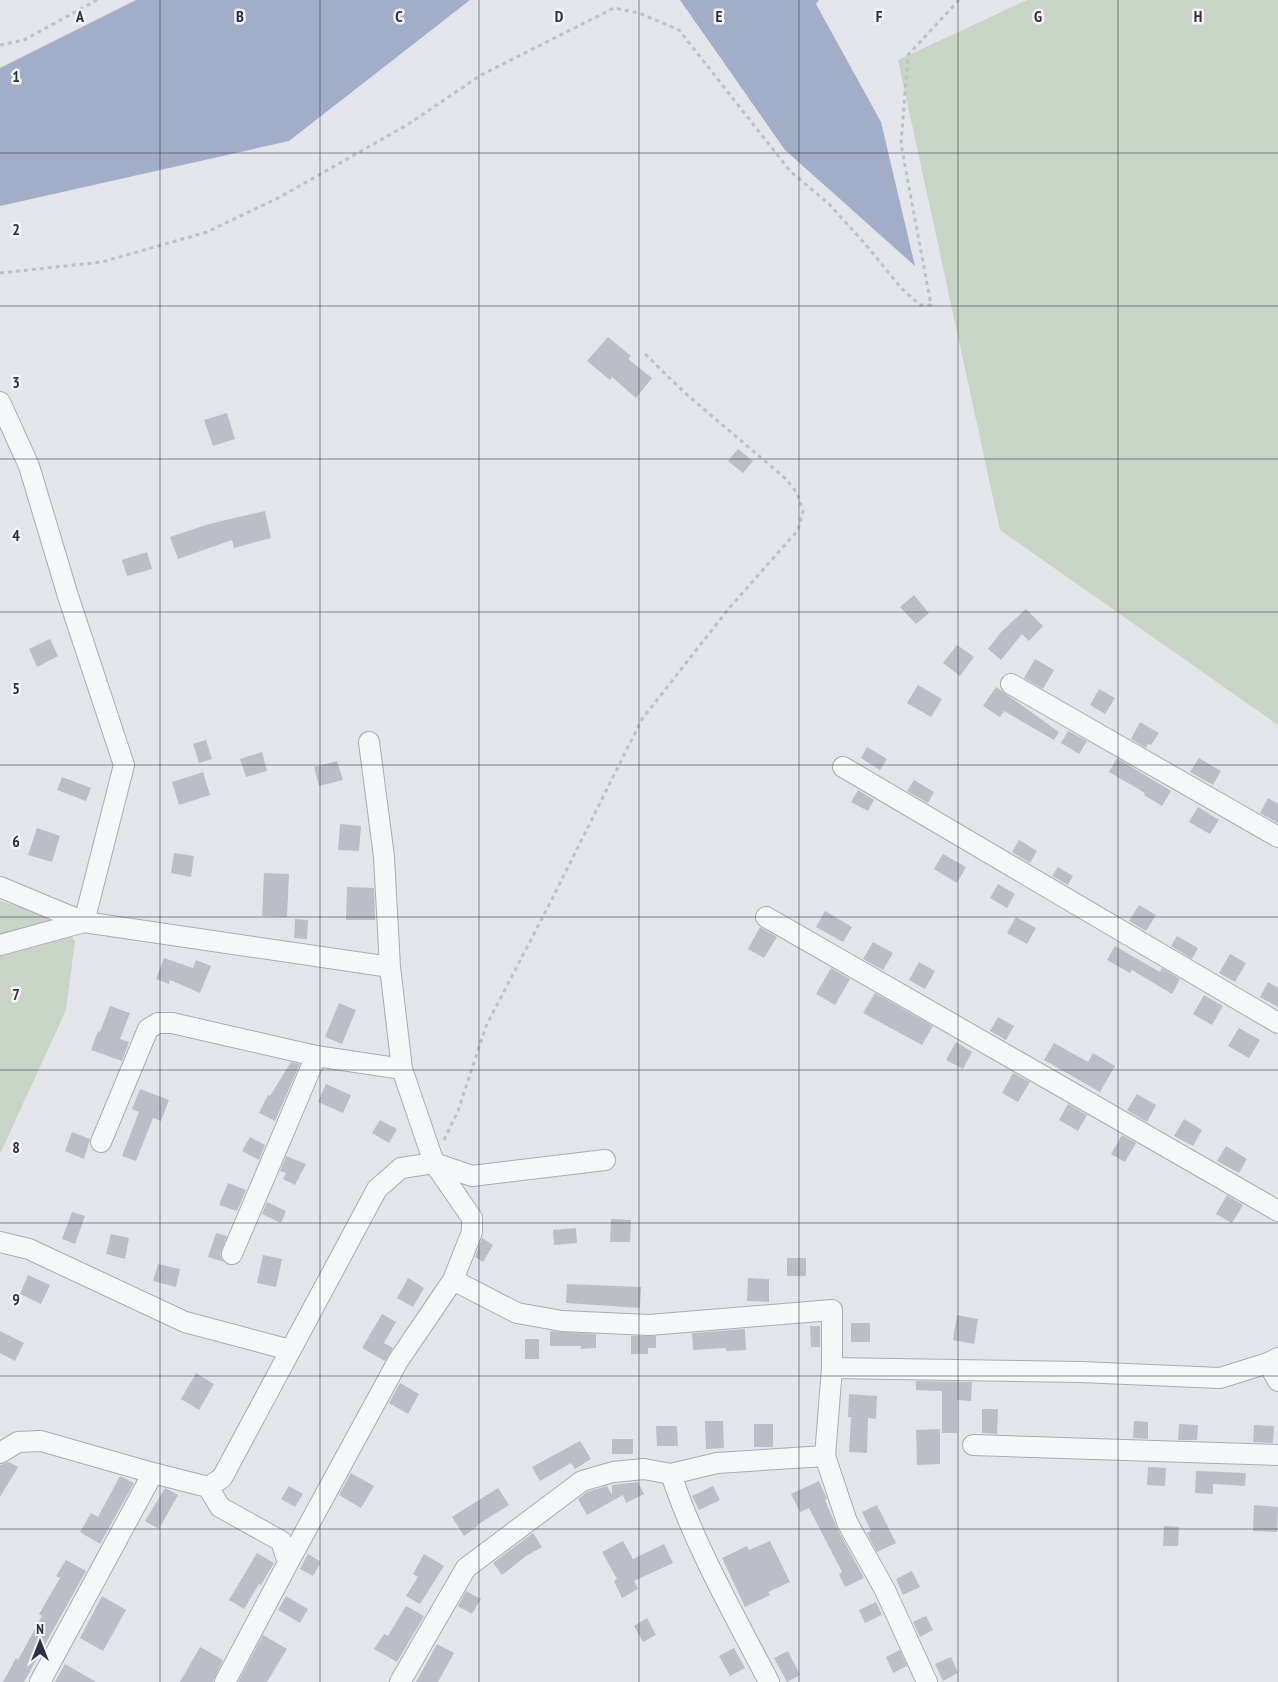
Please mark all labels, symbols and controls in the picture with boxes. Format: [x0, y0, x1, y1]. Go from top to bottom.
text: A [75, 6, 85, 26]
text: B [236, 6, 244, 26]
text: C [395, 6, 403, 26]
text: D [555, 6, 564, 26]
text: E [716, 6, 723, 26]
text: F [876, 6, 883, 26]
text: G [1034, 6, 1042, 26]
text: H [1194, 6, 1202, 26]
text: 1 [12, 66, 20, 86]
text: 2 [12, 219, 20, 239]
text: 3 [12, 372, 20, 392]
text: 4 [12, 525, 20, 545]
text: 5 [12, 678, 20, 698]
text: 6 [12, 831, 20, 851]
text: 7 [12, 984, 20, 1004]
text: 8 [12, 1137, 20, 1157]
text: 9 [12, 1289, 20, 1309]
north arrow [15, 1617, 65, 1667]
text: N [36, 1620, 44, 1638]

